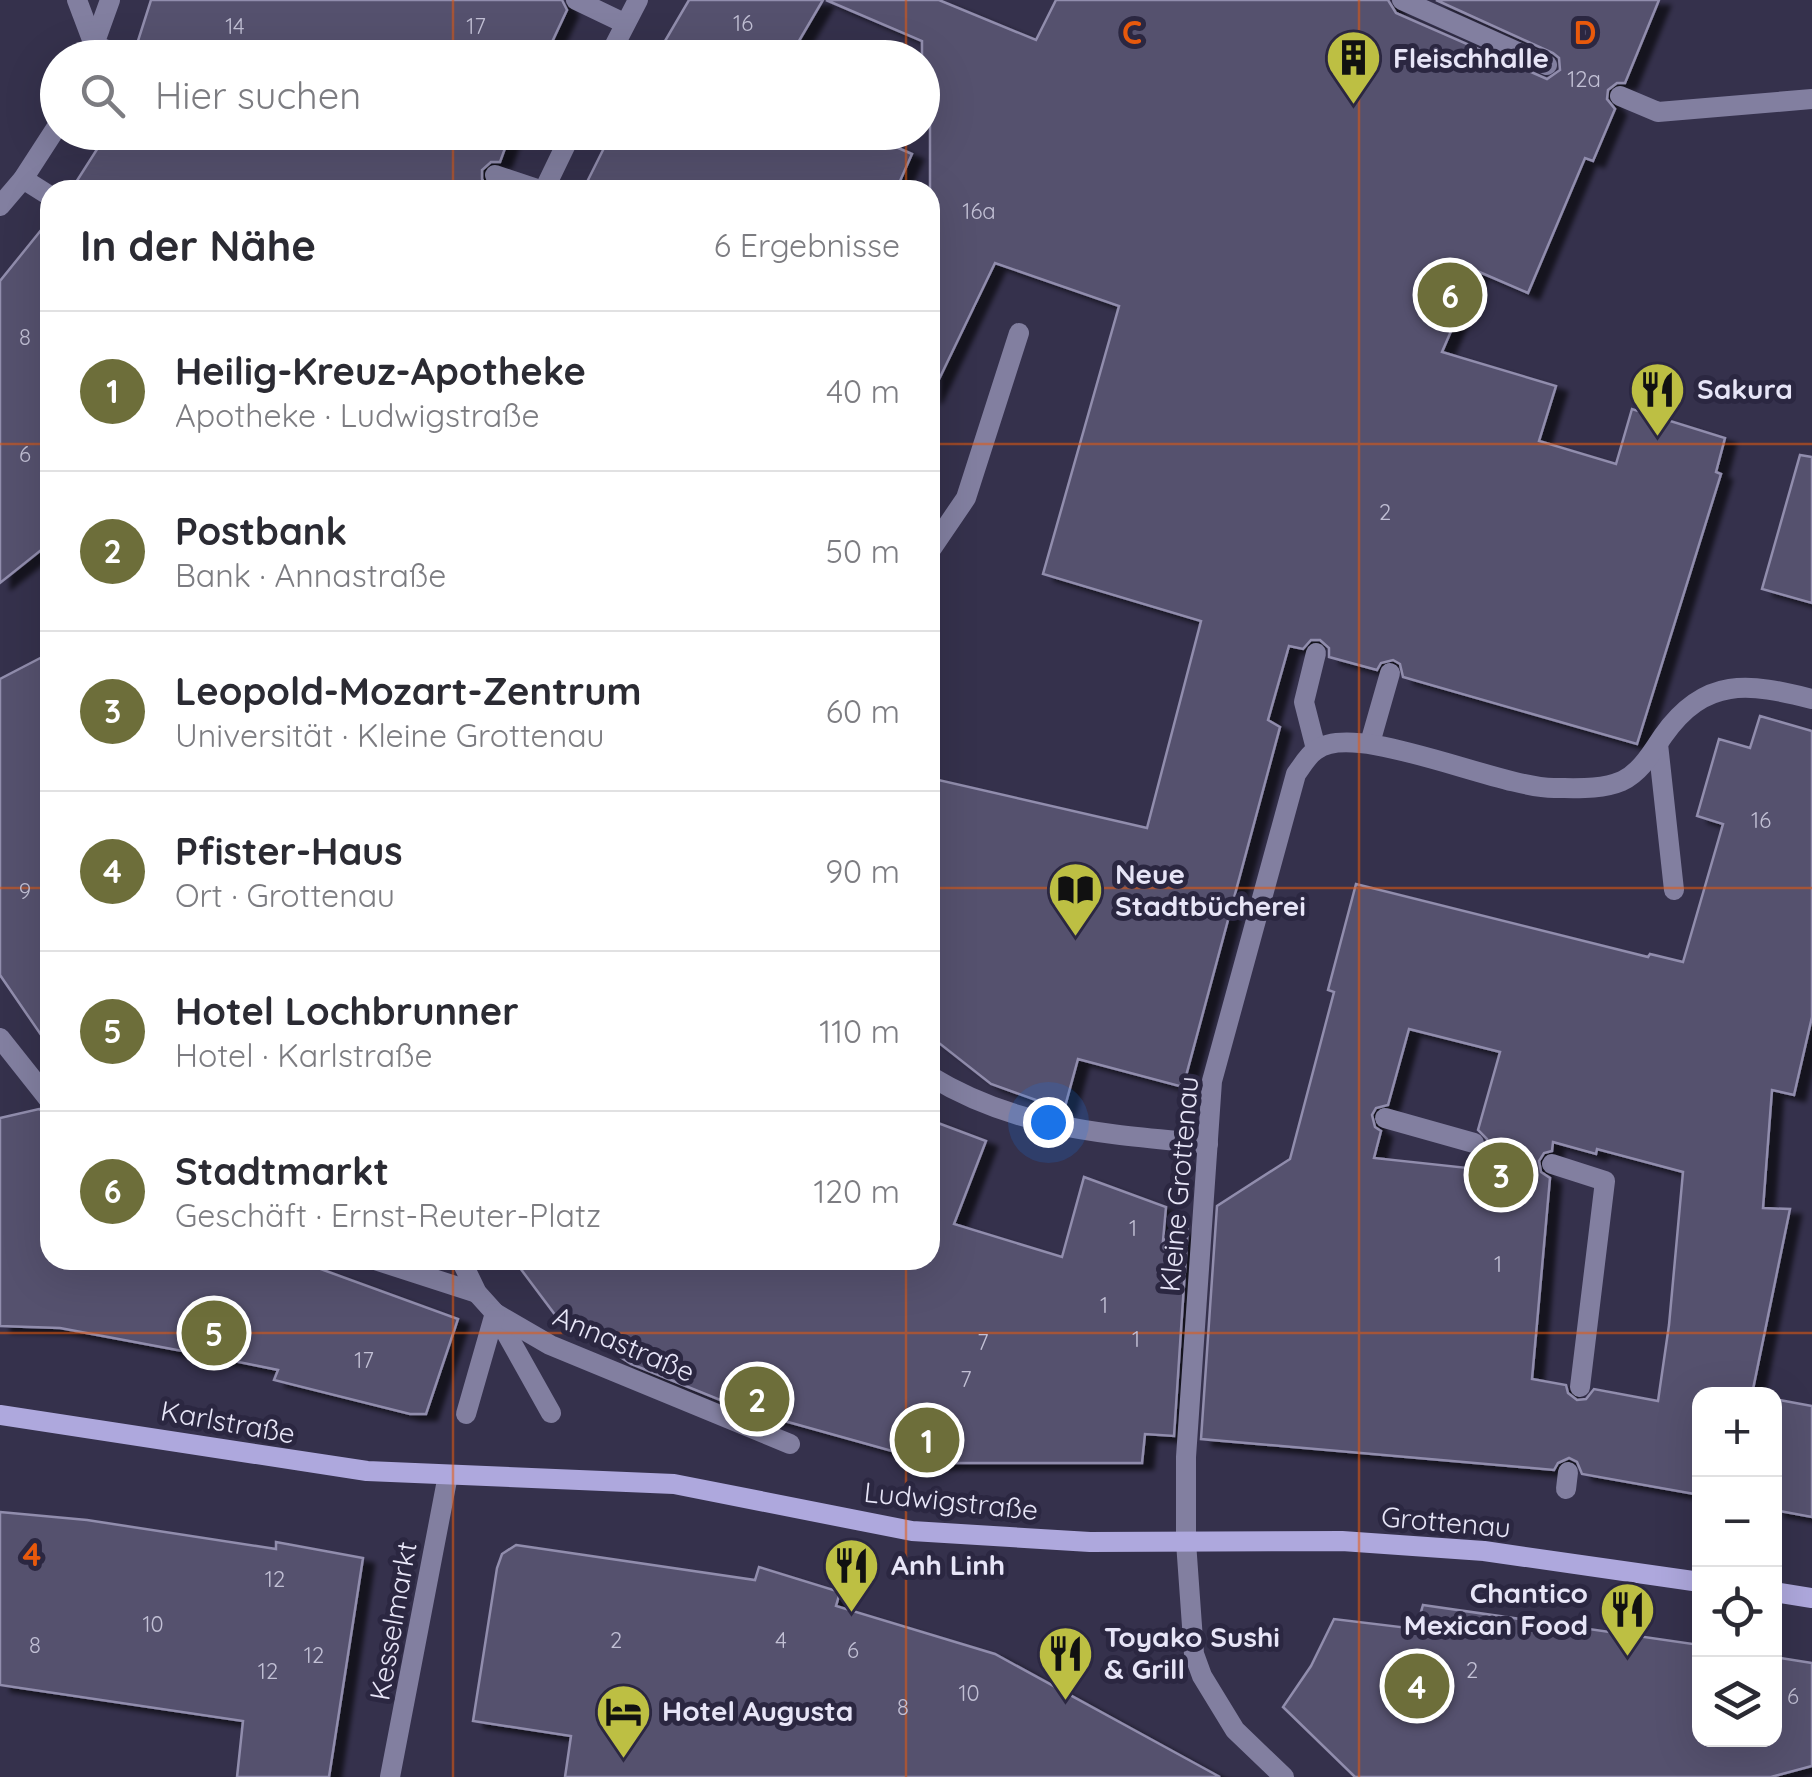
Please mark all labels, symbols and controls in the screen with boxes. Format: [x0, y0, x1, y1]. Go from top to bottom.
house number: 16 [733, 9, 753, 37]
house number: 14 [225, 12, 245, 40]
house number: 17 [466, 12, 486, 40]
text: C [1122, 12, 1142, 52]
text: D [1574, 12, 1596, 52]
building icon: Fleischhalle [1324, 28, 1384, 107]
search box [40, 40, 940, 150]
place label: Fleischhalle [1393, 40, 1549, 75]
house number: 12a [1567, 65, 1601, 93]
icon: search [75, 68, 130, 123]
text: Hier suchen [155, 71, 361, 119]
house number: 16a [962, 197, 996, 225]
text: In der Nähe [80, 219, 316, 272]
text: 6 Ergebnisse [714, 225, 900, 265]
pin: 6 [1418, 258, 1482, 332]
house number: 8 [19, 323, 31, 351]
text: Heilig-Kreuz-Apotheke [175, 347, 586, 395]
restaurant icon: Sakura [1628, 359, 1688, 438]
text: 1 [106, 371, 119, 411]
text: 40 m [826, 371, 900, 411]
place label: Sakura [1697, 371, 1793, 406]
text: Apotheke · Ludwigstraße [175, 395, 540, 435]
house number: 6 [19, 440, 31, 468]
house number: 2 [1379, 498, 1391, 526]
text: Postbank [175, 507, 347, 555]
text: 2 [103, 531, 122, 571]
text: 50 m [826, 531, 900, 571]
text: Bank · Annastraße [175, 555, 446, 595]
text: Leopold-Mozart-Zentrum [175, 667, 642, 715]
text: 3 [104, 691, 121, 731]
text: 60 m [826, 691, 900, 731]
text: Universität · Kleine Grottenau [175, 715, 604, 755]
house number: 16 [1751, 806, 1771, 834]
text: Pfister-Haus [175, 827, 403, 875]
text: 4 [103, 851, 122, 891]
text: 90 m [825, 851, 900, 891]
place label: Neue Stadtbücherei [1115, 856, 1306, 923]
library icon: Neue Stadtbücherei [1046, 860, 1106, 939]
text: Ort · Grottenau [175, 875, 395, 915]
house number: 9 [19, 877, 31, 905]
text: Hotel Lochbrunner [175, 987, 519, 1035]
text: 5 [103, 1011, 122, 1051]
text: 110 m [819, 1011, 900, 1051]
text: Hotel · Karlstraße [175, 1035, 433, 1075]
street label: Kleine Grottenau [1152, 1075, 1205, 1293]
your location [1023, 1097, 1074, 1148]
pin: 3 [1468, 1138, 1534, 1212]
text: Stadtmarkt [175, 1147, 389, 1195]
text: 6 [104, 1171, 121, 1211]
text: 120 m [813, 1171, 900, 1211]
text: Geschäft · Ernst-Reuter-Platz [175, 1195, 601, 1235]
house number: 1 [1129, 1214, 1137, 1242]
house number: 1 [1494, 1250, 1502, 1278]
house number: 1 [1100, 1291, 1108, 1319]
pin: 5 [182, 1296, 246, 1370]
street label: Annastraße [548, 1298, 700, 1389]
house number: 1 [1132, 1325, 1140, 1353]
house number: 7 [977, 1328, 989, 1356]
house number: 17 [354, 1346, 374, 1374]
pin: 2 [724, 1362, 790, 1436]
house number: 7 [960, 1365, 972, 1393]
map controls [1692, 1387, 1782, 1747]
button: + [1692, 1387, 1782, 1477]
street label: Karlstraße [158, 1392, 298, 1451]
pin: 1 [894, 1402, 960, 1478]
street label: Ludwigstraße [862, 1474, 1040, 1527]
button: − [1692, 1477, 1782, 1567]
street label: Grottenau [1380, 1498, 1512, 1545]
text: 4 [23, 1534, 42, 1574]
restaurant icon: Anh Linh [822, 1535, 882, 1614]
street label: Kesselmarkt [361, 1539, 424, 1703]
place label: Anh Linh [891, 1547, 1005, 1582]
house number: 12 [265, 1565, 285, 1593]
button: locate [1692, 1567, 1782, 1657]
place label: Chantico Mexican Food [1404, 1575, 1588, 1642]
restaurant icon: Chantico Mexican Food [1597, 1579, 1657, 1658]
house number: 10 [142, 1610, 164, 1638]
place label: Toyako Sushi & Grill [1104, 1619, 1280, 1686]
restaurant icon: Toyako Sushi & Grill [1035, 1623, 1095, 1702]
house number: 2 [610, 1626, 622, 1654]
house number: 4 [775, 1626, 787, 1654]
house number: 8 [29, 1631, 41, 1659]
house number: 6 [847, 1636, 859, 1664]
house number: 12 [304, 1641, 324, 1669]
pin: 4 [1384, 1648, 1450, 1724]
house number: 2 [1466, 1656, 1478, 1684]
house number: 12 [258, 1657, 278, 1685]
button: layers [1692, 1657, 1782, 1747]
house number: 10 [958, 1679, 980, 1707]
hotel icon: Hotel Augusta [593, 1681, 653, 1760]
house number: 6 [1787, 1682, 1799, 1710]
place label: Hotel Augusta [662, 1693, 853, 1728]
house number: 8 [897, 1693, 909, 1721]

